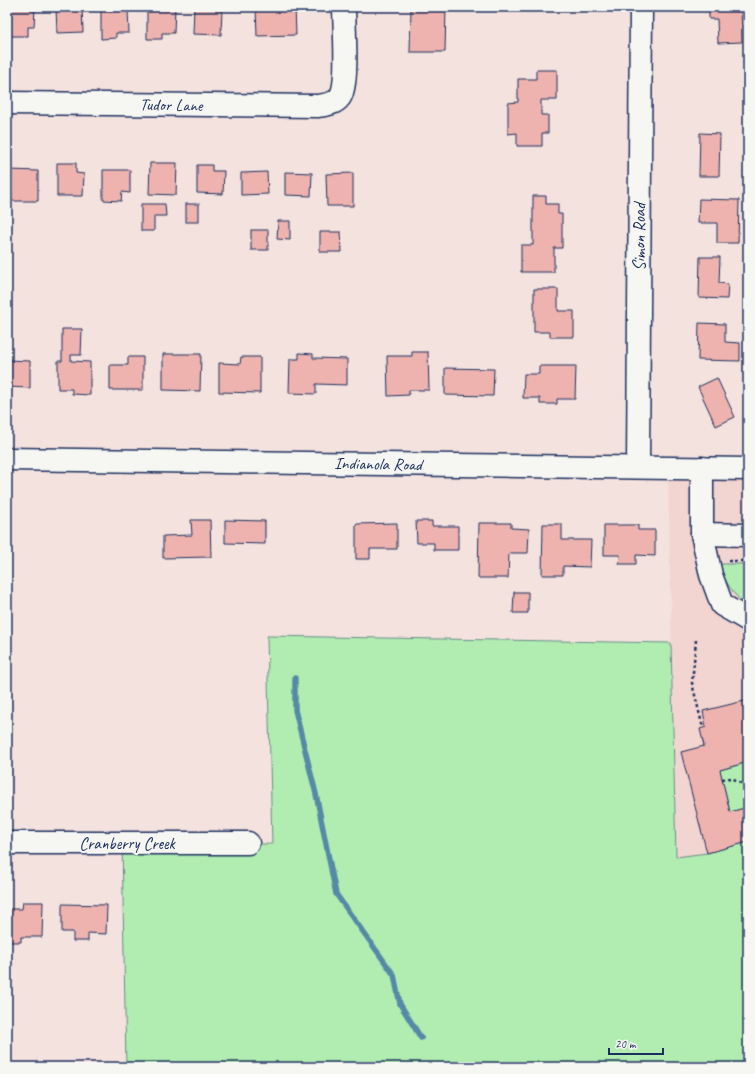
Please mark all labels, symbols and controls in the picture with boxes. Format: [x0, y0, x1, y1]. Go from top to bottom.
street label: Tudor Lane [139, 94, 204, 116]
street label: Simon Road [629, 201, 650, 271]
street label: Indianola Road [334, 453, 425, 475]
street label: Cranberry Creek [79, 833, 177, 854]
scale bar [609, 1030, 663, 1056]
text: 20 m [615, 1036, 637, 1052]

